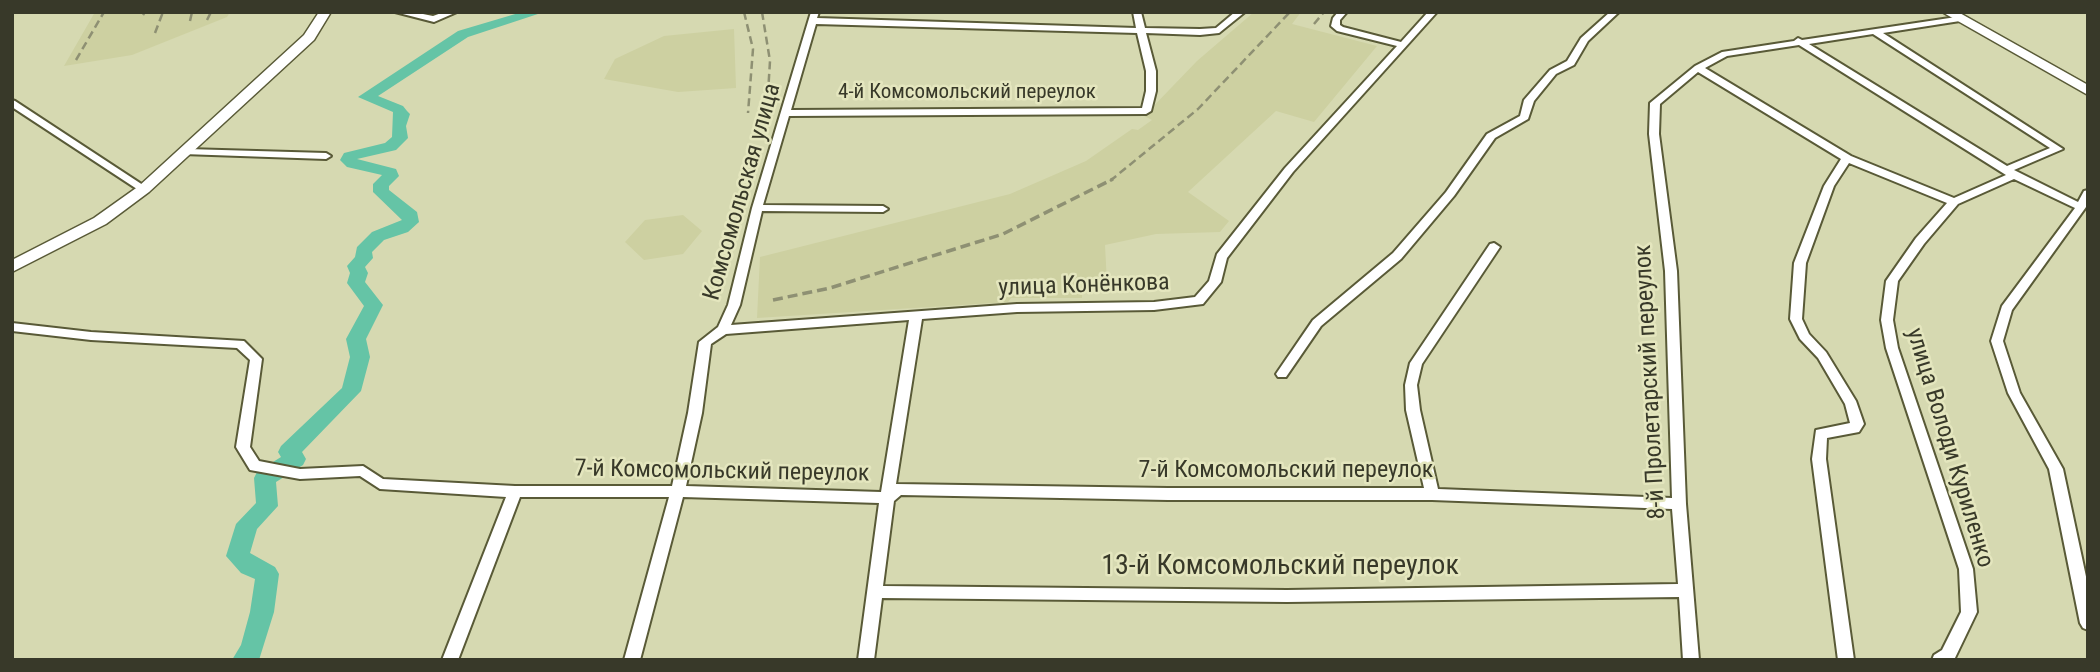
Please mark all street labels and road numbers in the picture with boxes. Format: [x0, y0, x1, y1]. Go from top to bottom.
street label: Комсомольская улица [698, 80, 788, 304]
street label: 4-й Комсомольский переулок [838, 80, 1096, 106]
street label: 8-й Пролетарский переулок [1629, 244, 1673, 520]
street label: улица Конёнкова [998, 269, 1170, 303]
street label: улица Володи Куриленко [1899, 325, 1999, 571]
street label: 7-й Комсомольский переулок [574, 455, 870, 489]
street label: 7-й Комсомольский переулок [1139, 457, 1433, 485]
street label: 13-й Комсомольский переулок [1101, 550, 1459, 584]

